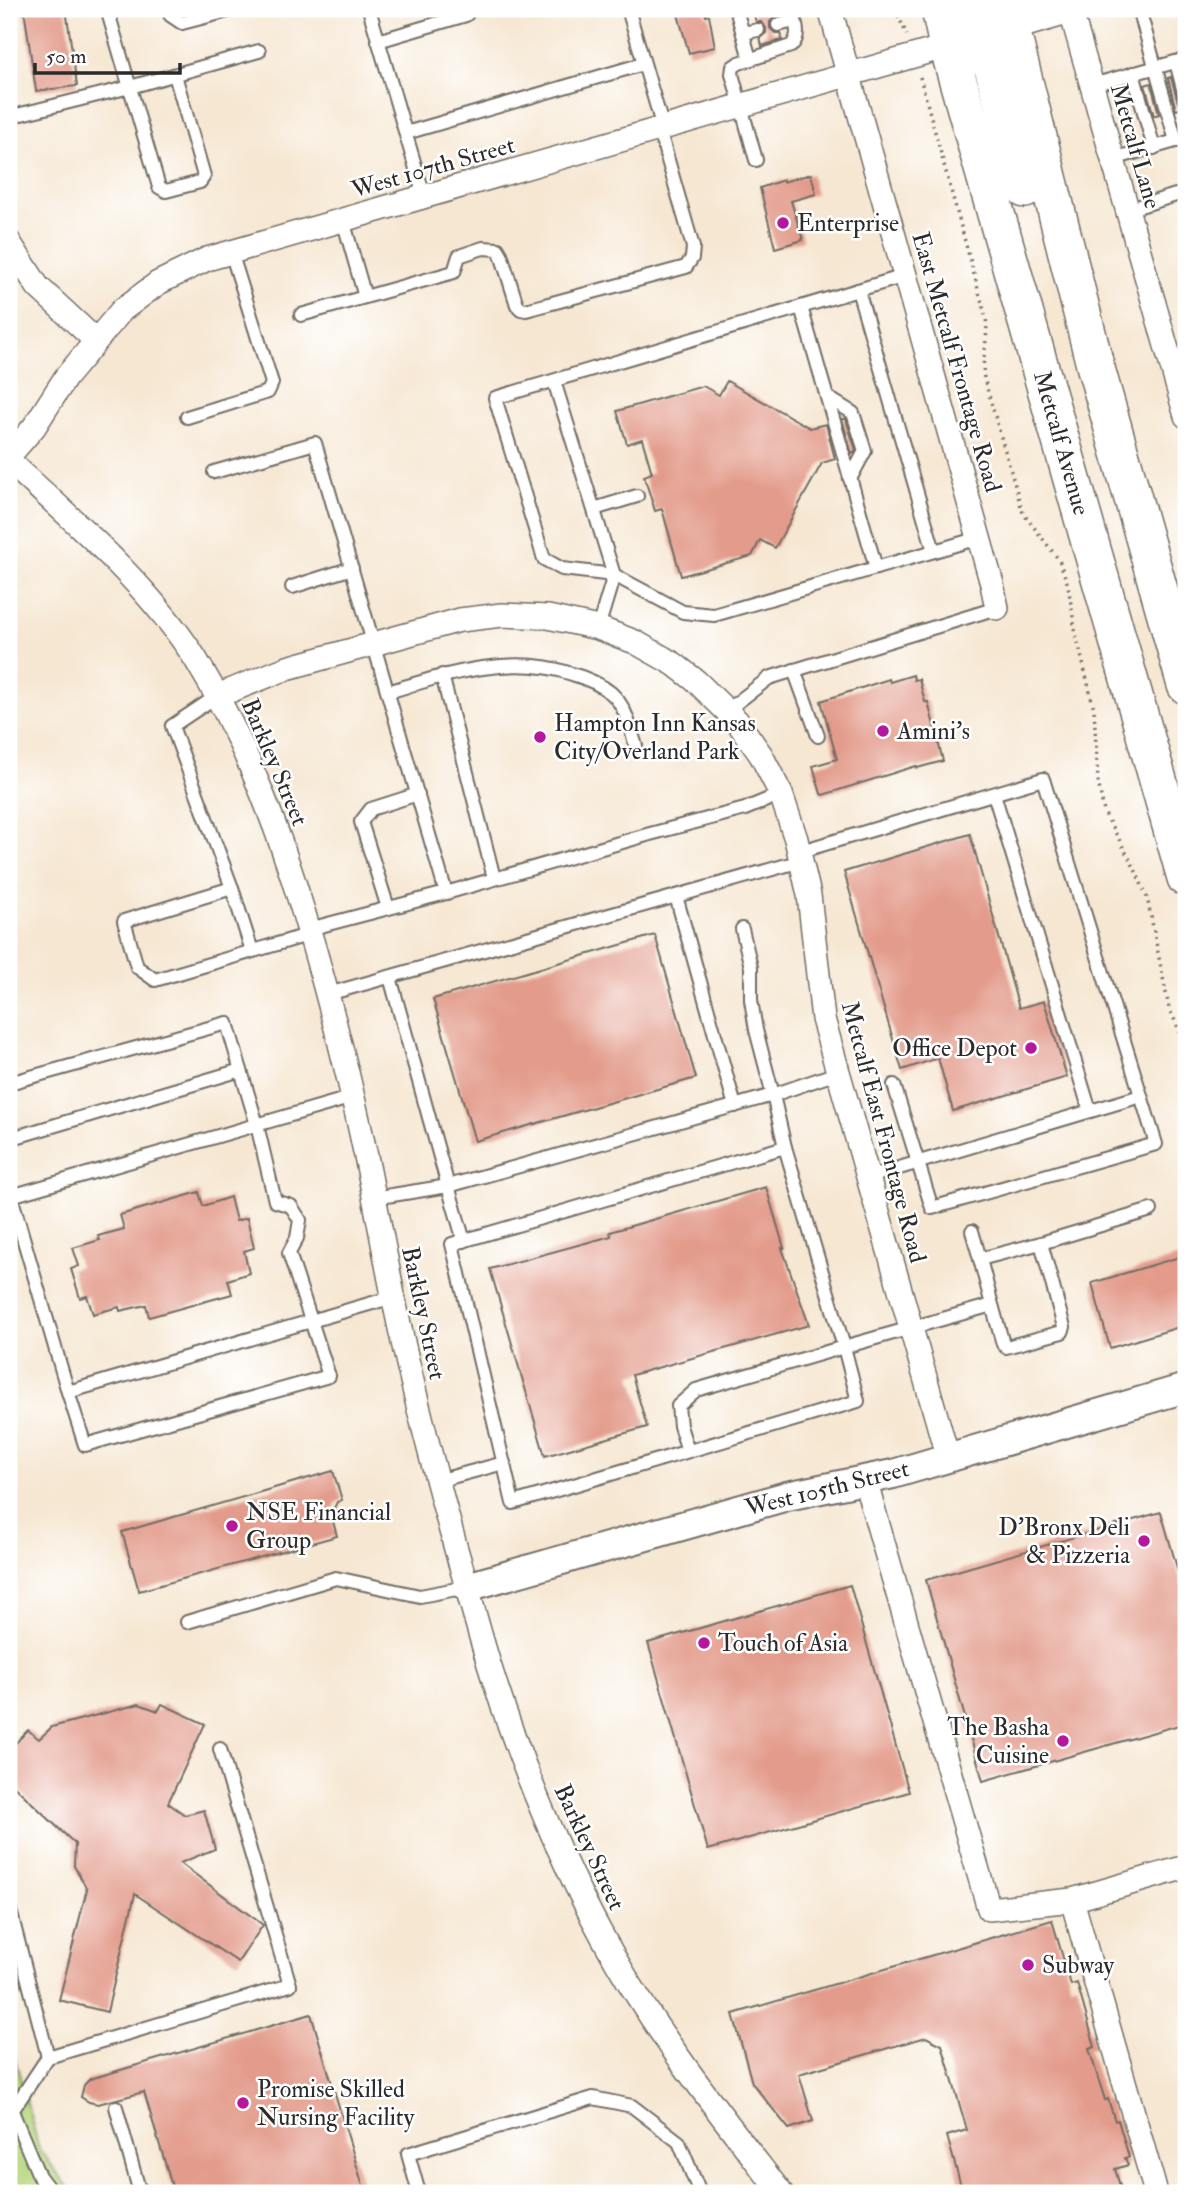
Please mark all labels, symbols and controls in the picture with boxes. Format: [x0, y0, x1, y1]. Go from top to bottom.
scale bar [35, 32, 180, 76]
text: 50 m [46, 43, 87, 70]
street label: Metcalf Lane [1103, 80, 1168, 212]
street label: West 107th Street [347, 129, 519, 206]
place label: Enterprise [797, 208, 899, 239]
marker: Enterprise [775, 215, 791, 231]
street label: East Metcalf Frontage Road [905, 229, 1009, 496]
street label: Metcalf Avenue [1026, 367, 1097, 519]
street label: Barkley Street [234, 694, 315, 831]
place label: Hampton Inn Kansas City/Overland Park [554, 708, 756, 767]
place label: Amini's [896, 716, 970, 747]
marker: Amini's [875, 723, 891, 739]
marker: Hampton Inn Kansas City/Overland Park [532, 729, 548, 745]
street label: Metcalf East Frontage Road [834, 998, 933, 1266]
place label: Office Depot [892, 1033, 1017, 1064]
marker: Office Depot [1023, 1040, 1039, 1056]
street label: Barkley Street [394, 1244, 453, 1383]
street label: West 105th Street [741, 1453, 913, 1524]
place label: NSE Financial Group [246, 1497, 391, 1556]
place label: D'Bronx Deli & Pizzeria [998, 1512, 1131, 1571]
marker: NSE Financial Group [224, 1518, 240, 1534]
marker: D'Bronx Deli & Pizzeria [1136, 1533, 1152, 1549]
place label: Touch of Asia [718, 1628, 849, 1659]
marker: Touch of Asia [696, 1635, 712, 1651]
place label: The Basha Cuisine [947, 1712, 1050, 1771]
marker: The Basha Cuisine [1055, 1733, 1071, 1749]
street label: Barkley Street [547, 1779, 632, 1915]
place label: Subway [1042, 1950, 1115, 1981]
marker: Subway [1020, 1957, 1036, 1973]
place label: Promise Skilled Nursing Facility [257, 2074, 415, 2133]
marker: Promise Skilled Nursing Facility [235, 2095, 251, 2111]

